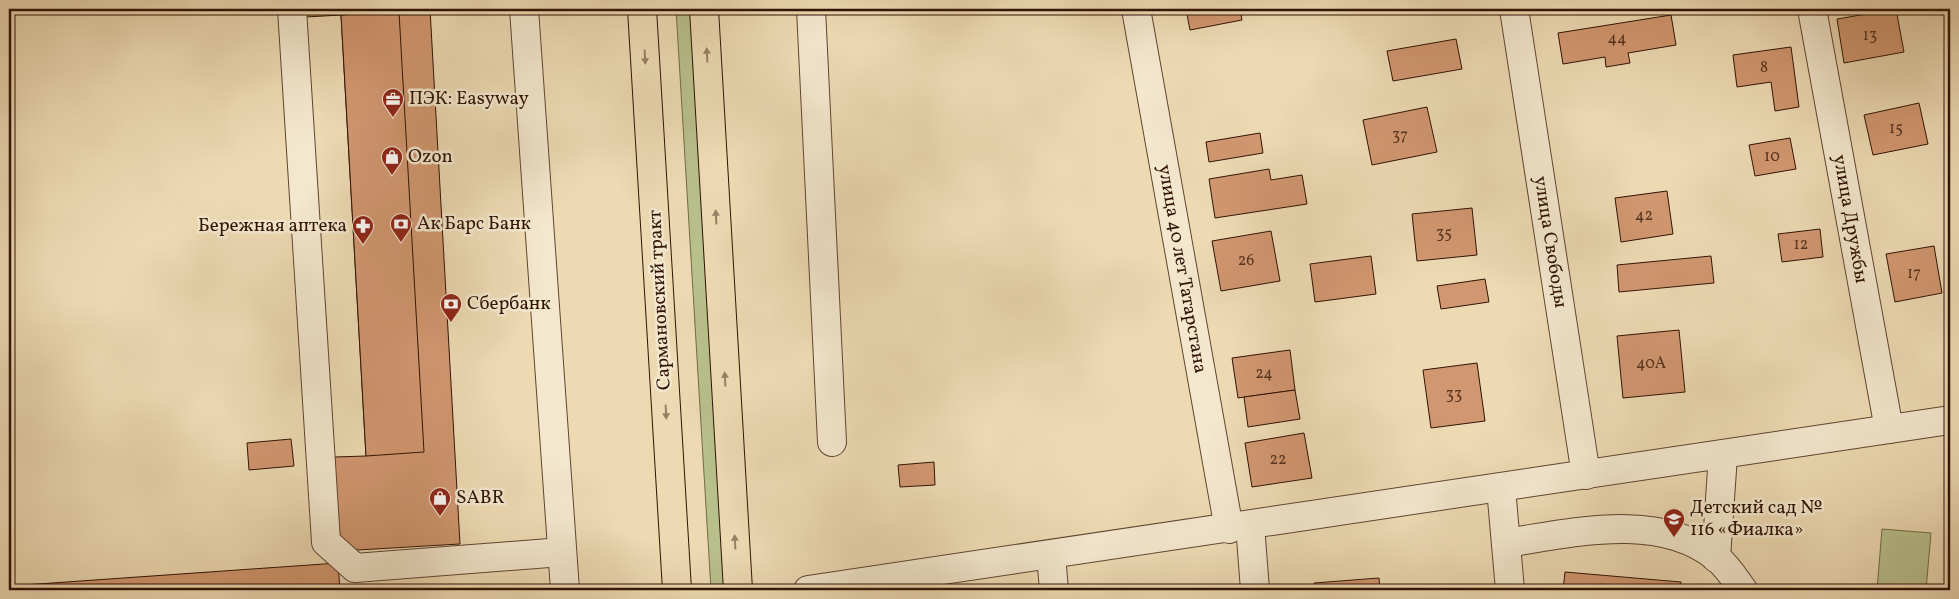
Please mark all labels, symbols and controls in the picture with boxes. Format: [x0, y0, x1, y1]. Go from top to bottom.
house number: 13 [1863, 25, 1877, 47]
house number: 44 [1607, 28, 1627, 50]
one-way arrow [702, 47, 710, 63]
one-way arrow [642, 50, 650, 66]
house number: 8 [1760, 57, 1768, 79]
place label: ПЭК: Easyway [409, 86, 529, 112]
office icon: ПЭК: Easyway [381, 87, 405, 118]
house number: 15 [1889, 118, 1903, 140]
house number: 37 [1392, 125, 1408, 147]
place label: Ozon [408, 144, 453, 170]
shop icon: Ozon [380, 145, 404, 176]
house number: 10 [1764, 146, 1780, 168]
street label: улица Дружбы [1826, 153, 1874, 285]
street label: улица 40 лет Татарстана [1151, 163, 1213, 375]
street label: улица Свободы [1527, 174, 1573, 310]
house number: 42 [1635, 205, 1653, 227]
street label: Сармановский тракт [642, 209, 678, 391]
one-way arrow [712, 209, 720, 225]
place label: Ак Барс Банк [417, 211, 531, 237]
bank icon: Ак Барс Банк [389, 212, 413, 243]
place label: Бережная аптека [198, 213, 347, 239]
pharmacy icon: Бережная аптека [351, 214, 375, 245]
house number: 35 [1436, 223, 1452, 245]
house number: 12 [1794, 234, 1808, 256]
house number: 26 [1238, 250, 1254, 272]
house number: 17 [1907, 263, 1921, 285]
place label: Сбербанк [467, 291, 551, 317]
bank icon: Сбербанк [439, 292, 463, 323]
house number: 40А [1636, 353, 1666, 375]
house number: 24 [1255, 363, 1273, 385]
one-way arrow [721, 371, 729, 387]
house number: 33 [1446, 384, 1462, 406]
one-way arrow [663, 404, 671, 420]
house number: 22 [1269, 449, 1287, 471]
place label: SABR [456, 485, 505, 511]
shop icon: SABR [428, 486, 452, 517]
place label: Детский сад № 116 «Фиалка» [1690, 495, 1822, 543]
school or university icon: Детский сад № 116 «Фиалка» [1662, 507, 1686, 538]
one-way arrow [730, 533, 738, 549]

